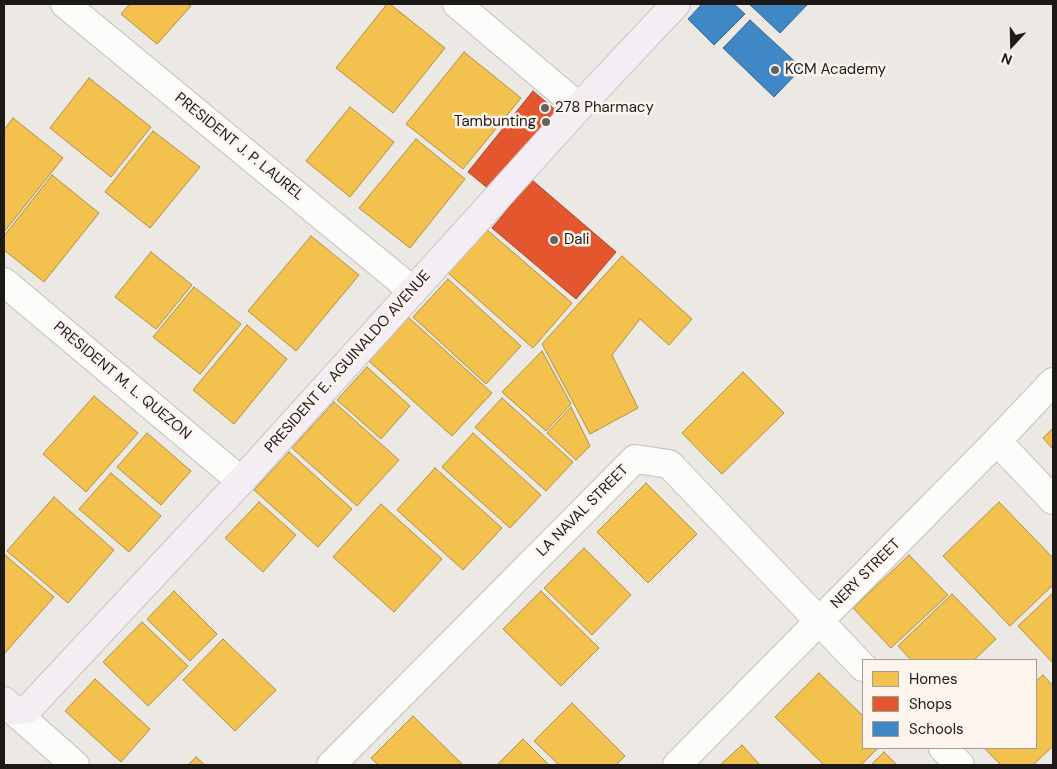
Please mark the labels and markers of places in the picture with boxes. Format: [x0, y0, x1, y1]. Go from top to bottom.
place label: KCM Academy [785, 61, 886, 79]
marker: KCM Academy [769, 64, 781, 76]
place label: 278 Pharmacy [555, 99, 654, 117]
marker: 278 Pharmacy [539, 102, 551, 114]
place label: Tambunting [454, 113, 536, 131]
marker: Tambunting [540, 116, 552, 128]
place label: Dali [564, 231, 589, 249]
marker: Dali [548, 234, 560, 246]

